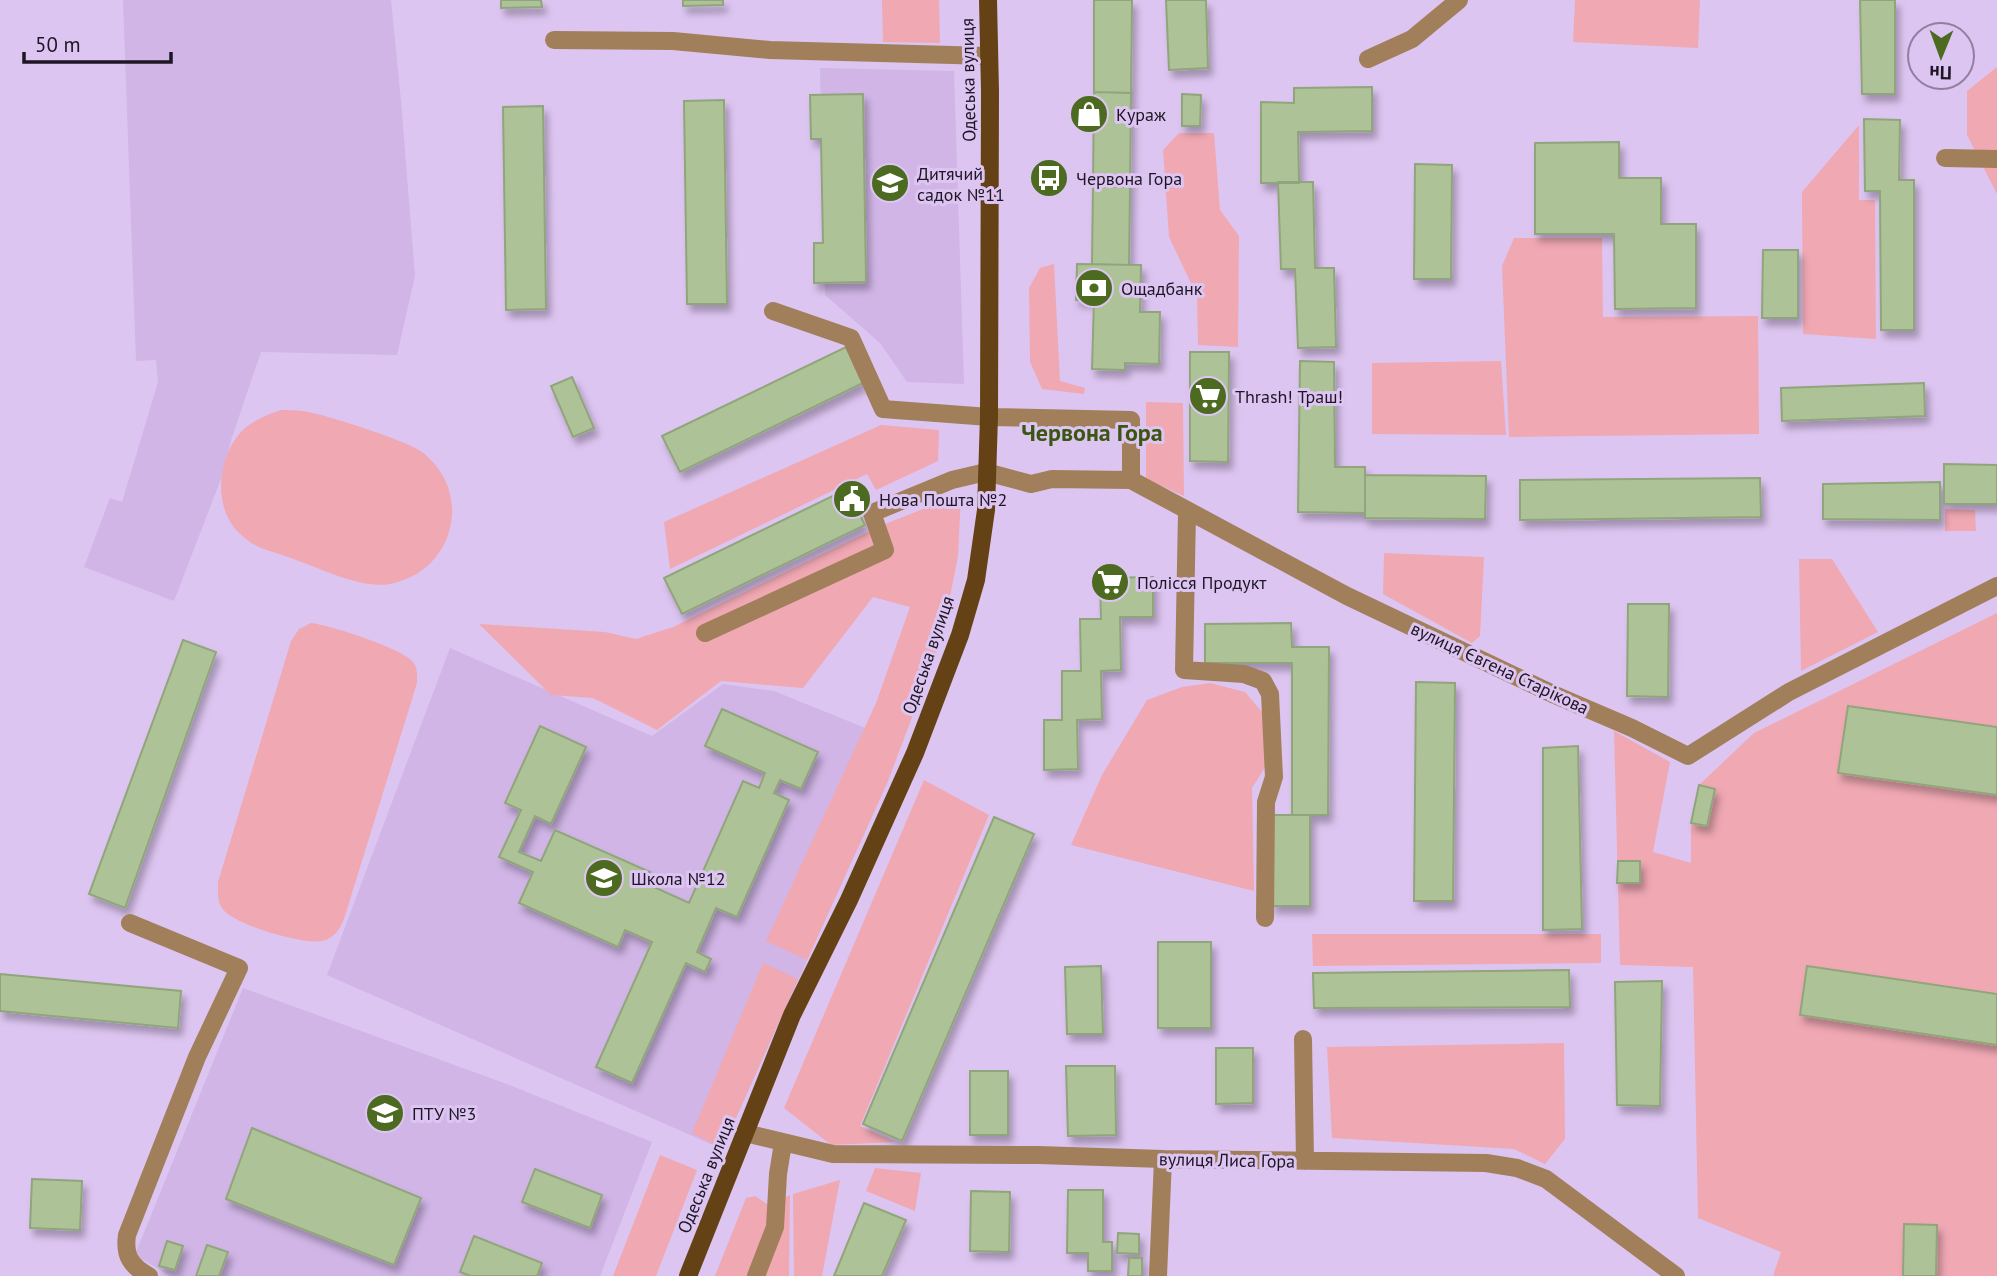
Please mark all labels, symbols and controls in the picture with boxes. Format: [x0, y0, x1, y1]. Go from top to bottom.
street label: Одеська вулиця [955, 18, 981, 142]
scale bar [24, 21, 172, 65]
north arrow [1906, 21, 1976, 91]
text: 50 m [35, 31, 81, 58]
text: Пн [1929, 61, 1952, 85]
shop icon: Кураж [1068, 93, 1110, 135]
place label: Кураж [1116, 103, 1166, 126]
bus stop icon: Червона Гора [1028, 157, 1070, 199]
school or university icon: Дитячий садок №11 [869, 162, 911, 204]
place label: Дитячий садок №11 [917, 162, 1005, 206]
place label: Червона Гора [1076, 167, 1182, 190]
bank icon: Ощадбанк [1073, 267, 1115, 309]
place label: Ощадбанк [1121, 277, 1203, 300]
supermarket icon: Thrash! Траш! [1187, 375, 1229, 417]
place label: Thrash! Траш! [1235, 385, 1343, 408]
district label: Червона Гора [1021, 417, 1163, 448]
public building icon: Нова Пошта №2 [831, 478, 873, 520]
place label: Нова Пошта №2 [879, 488, 1007, 511]
supermarket icon: Полісся Продукт [1089, 561, 1131, 603]
place label: Полісся Продукт [1137, 571, 1267, 594]
street label: Одеська вулиця [897, 593, 959, 717]
street label: вулиця Євгена Старікова [1407, 617, 1593, 719]
school or university icon: Школа №12 [583, 857, 625, 899]
place label: Школа №12 [631, 867, 726, 890]
school or university icon: ПТУ №3 [364, 1092, 406, 1134]
place label: ПТУ №3 [412, 1102, 476, 1125]
street label: Одеська вулиця [672, 1113, 740, 1237]
street label: вулиця Лиса Гора [1159, 1147, 1295, 1173]

